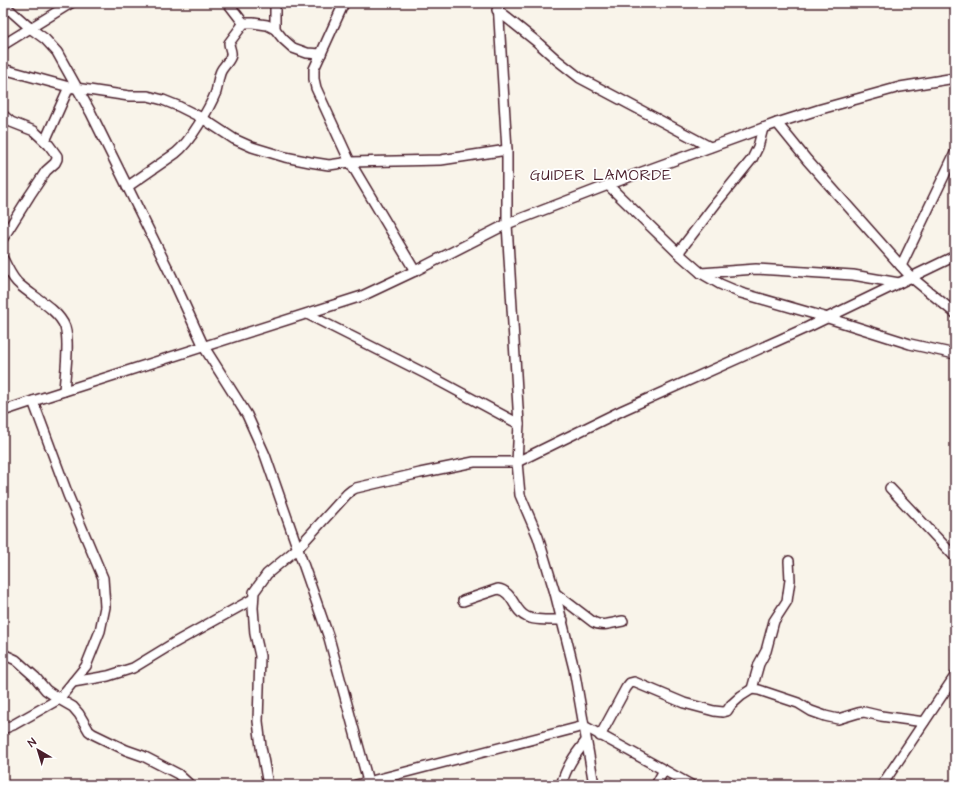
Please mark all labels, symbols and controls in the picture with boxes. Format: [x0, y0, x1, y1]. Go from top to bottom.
district label: GUIDER LAMORDE [530, 165, 672, 186]
north arrow [18, 730, 58, 770]
text: N [25, 734, 40, 751]

